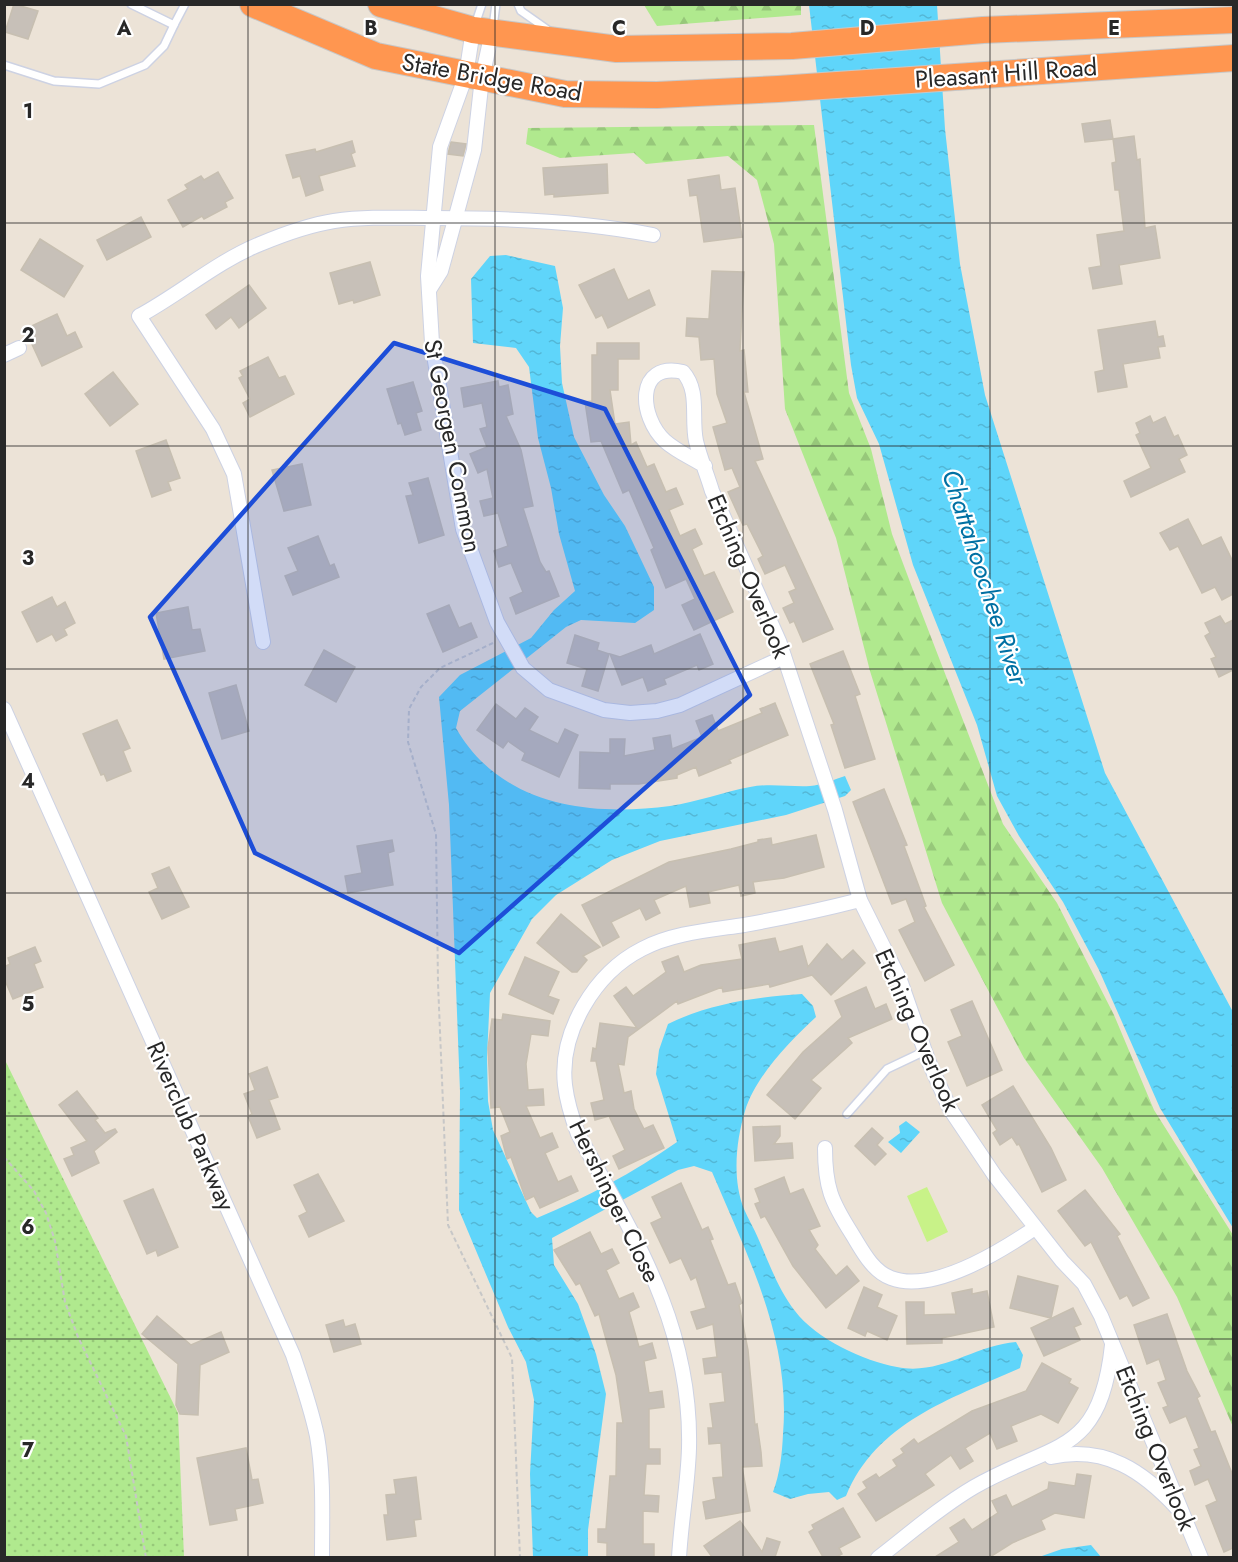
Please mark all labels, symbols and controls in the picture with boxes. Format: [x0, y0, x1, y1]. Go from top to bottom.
text: A [116, 14, 132, 43]
text: B [364, 14, 378, 43]
text: C [612, 14, 626, 43]
text: D [860, 14, 874, 43]
text: E [1108, 14, 1120, 43]
street label: State Bridge Road [399, 44, 585, 110]
street label: Pleasant Hill Road [914, 49, 1098, 97]
text: 1 [23, 97, 33, 126]
text: 2 [21, 321, 35, 350]
street label: St Georgen Common [415, 336, 491, 556]
water label: Chattahoochee River [932, 464, 1038, 691]
street label: Etching Overlook [699, 489, 799, 664]
text: 3 [22, 544, 34, 573]
text: 4 [21, 767, 35, 796]
street label: Etching Overlook [866, 943, 970, 1118]
text: 5 [22, 990, 35, 1019]
street label: Riverclub Parkway [138, 1036, 244, 1217]
street label: Hershinger Close [560, 1114, 670, 1288]
text: 6 [21, 1213, 35, 1242]
street label: Etching Overlook [1107, 1360, 1205, 1536]
text: 7 [22, 1436, 35, 1465]

